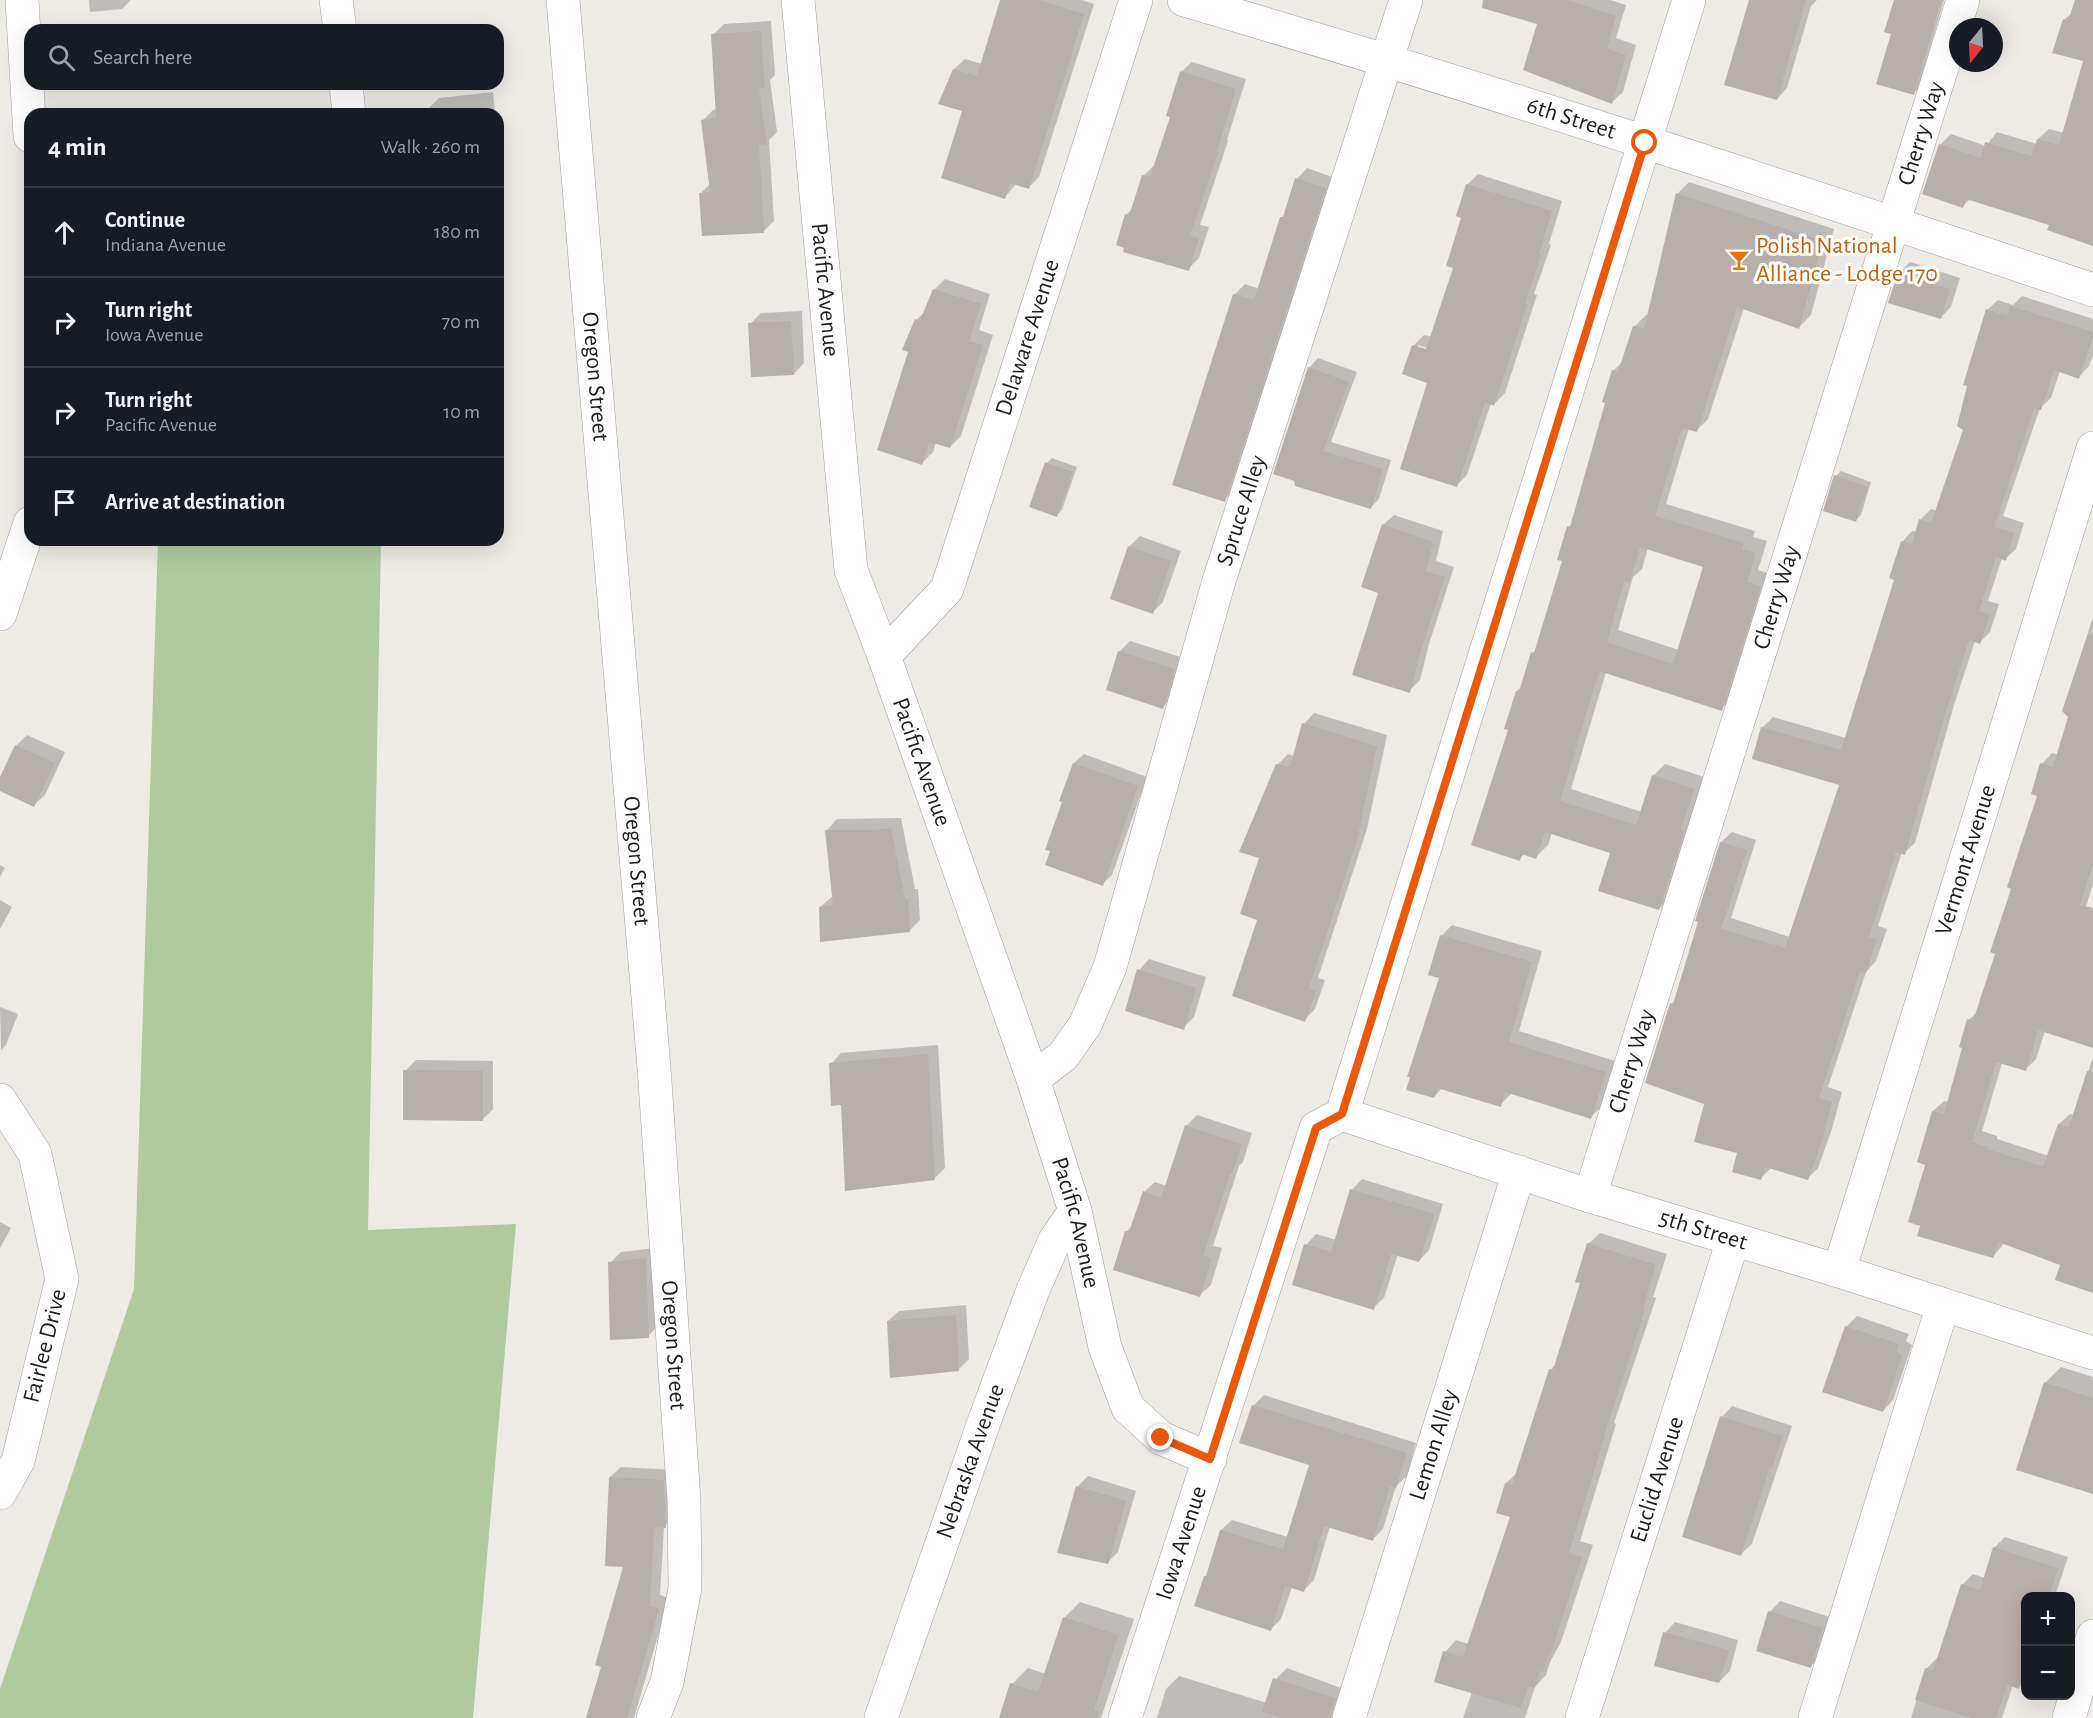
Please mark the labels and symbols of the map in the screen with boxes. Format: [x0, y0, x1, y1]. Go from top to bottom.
north arrow [1949, 18, 2003, 72]
street label: Cherry Way [1894, 79, 1949, 188]
street label: 6th Street [1524, 93, 1619, 144]
route start [1631, 129, 1657, 155]
street label: Pacific Avenue [807, 222, 843, 358]
place label: Polish National Alliance - Lodge 170 [1756, 234, 1938, 286]
bar icon: Polish National Alliance - Lodge 170 [1727, 248, 1751, 272]
street label: Delaware Avenue [991, 256, 1064, 419]
street label: Oregon Street [578, 311, 613, 443]
street label: Spruce Alley [1213, 452, 1271, 569]
street label: Cherry Way [1749, 543, 1804, 652]
street label: Pacific Avenue [888, 695, 955, 829]
street label: Vermont Avenue [1931, 782, 2000, 938]
street label: Oregon Street [619, 795, 654, 927]
street label: Cherry Way [1605, 1007, 1659, 1116]
street label: Pacific Avenue [1047, 1154, 1104, 1290]
street label: 5th Street [1656, 1205, 1750, 1255]
street label: Oregon Street [657, 1280, 690, 1411]
street label: Fairlee Drive [19, 1287, 71, 1405]
street label: Nebraska Avenue [932, 1381, 1009, 1542]
street label: Lemon Alley [1405, 1386, 1463, 1503]
street label: Euclid Avenue [1626, 1414, 1688, 1546]
route end [1147, 1424, 1173, 1450]
street label: Iowa Avenue [1152, 1483, 1211, 1603]

